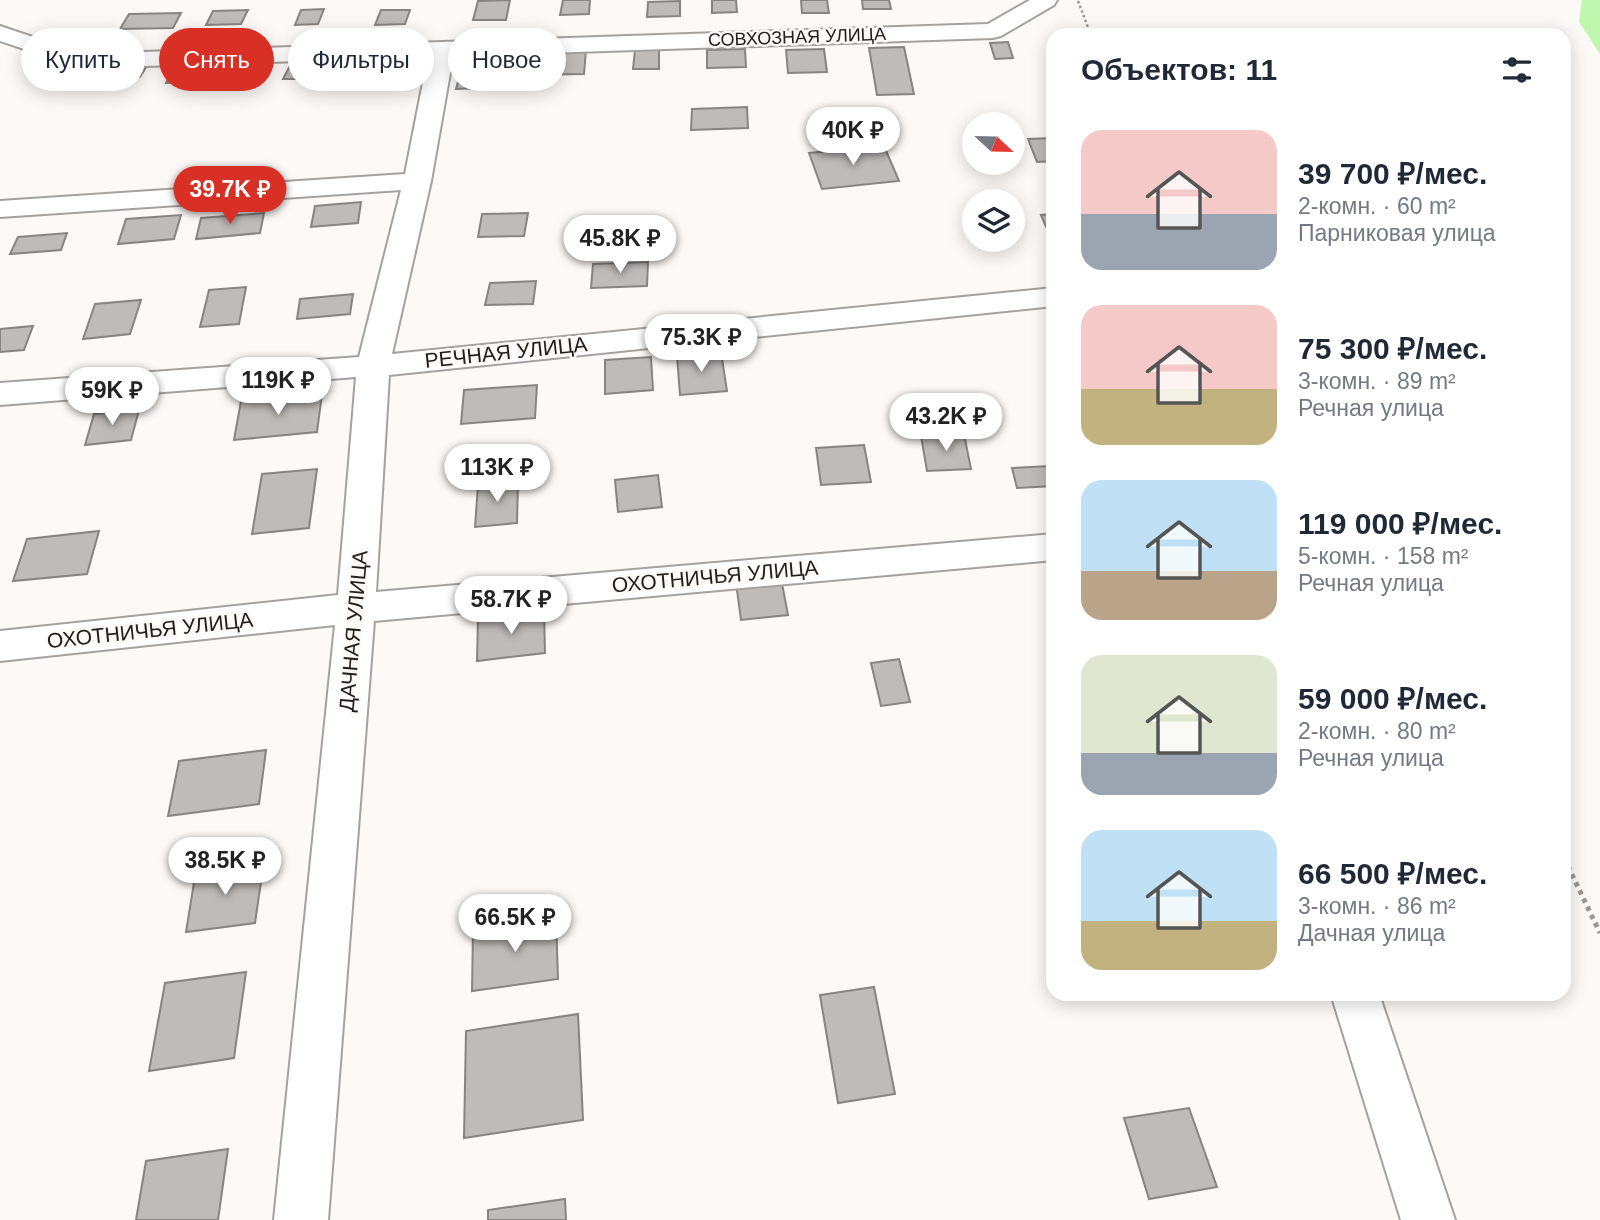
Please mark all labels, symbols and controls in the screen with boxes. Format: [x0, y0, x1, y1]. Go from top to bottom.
street label: СОВХОЗНАЯ УЛИЦА [708, 24, 886, 50]
chip: Купить [21, 28, 145, 91]
chip: Снять [159, 28, 274, 91]
chip: Фильтры [288, 28, 434, 91]
chip: Новое [448, 28, 566, 91]
icon: filters [1498, 51, 1536, 89]
text: Объектов: 11 [1081, 53, 1277, 86]
pin: 40K ₽ [804, 108, 902, 167]
north arrow [962, 112, 1026, 175]
map controls [962, 112, 1025, 252]
text: 40K ₽ [822, 117, 884, 143]
text: 39 700 ₽/мес. [1298, 157, 1487, 190]
icon: home [1137, 158, 1221, 242]
pin: 39.7K ₽ [165, 166, 295, 226]
text: 39.7K ₽ [189, 176, 271, 202]
button: layers [962, 189, 1025, 252]
text: 2-комн. · 60 m² [1298, 193, 1456, 219]
pin: 45.8K ₽ [555, 216, 685, 275]
text: Парниковая улица [1298, 220, 1496, 246]
text: 45.8K ₽ [579, 225, 661, 251]
pin: 75.3K ₽ [636, 314, 766, 374]
text: 75.3K ₽ [660, 324, 742, 350]
street label: РЕЧНАЯ УЛИЦА [424, 332, 588, 372]
text: 75 300 ₽/мес. [1298, 332, 1487, 365]
icon: home [1137, 333, 1221, 417]
pin: 119K ₽ [221, 358, 335, 417]
text: 119K ₽ [241, 367, 315, 393]
pin: 59K ₽ [63, 368, 161, 427]
text: 3-комн. · 89 m² [1298, 368, 1456, 394]
text: 59K ₽ [81, 377, 143, 403]
pin: 43.2K ₽ [881, 393, 1011, 453]
text: Речная улица [1298, 395, 1444, 421]
text: 43.2K ₽ [905, 403, 987, 429]
pin: 113K ₽ [440, 444, 554, 504]
text: 113K ₽ [460, 454, 534, 480]
text: 119 000 ₽/мес. [1298, 507, 1502, 540]
icon: home [1137, 508, 1221, 592]
text: 5-комн. · 158 m² [1298, 543, 1469, 569]
street label: ДАЧНАЯ УЛИЦА [334, 549, 372, 713]
street label: ОХОТНИЧЬЯ УЛИЦА [611, 556, 819, 596]
text: Речная улица [1298, 570, 1444, 596]
pin: 58.7K ₽ [446, 576, 576, 636]
text: 58.7K ₽ [470, 586, 552, 612]
street label: ОХОТНИЧЬЯ УЛИЦА [46, 608, 254, 652]
text: 59 000 ₽/мес. [1298, 682, 1487, 715]
icon: home [1137, 683, 1221, 767]
text: 2-комн. · 80 m² [1298, 718, 1456, 744]
text: Речная улица [1298, 745, 1444, 771]
pin: 38.5K ₽ [160, 838, 290, 897]
text: 38.5K ₽ [184, 847, 266, 873]
text: 66 500 ₽/мес. [1298, 857, 1487, 890]
icon: home [1137, 858, 1221, 942]
text: 3-комн. · 86 m² [1298, 893, 1456, 919]
pin: 66.5K ₽ [450, 894, 580, 954]
text: 66.5K ₽ [474, 904, 556, 930]
text: Дачная улица [1298, 920, 1445, 946]

